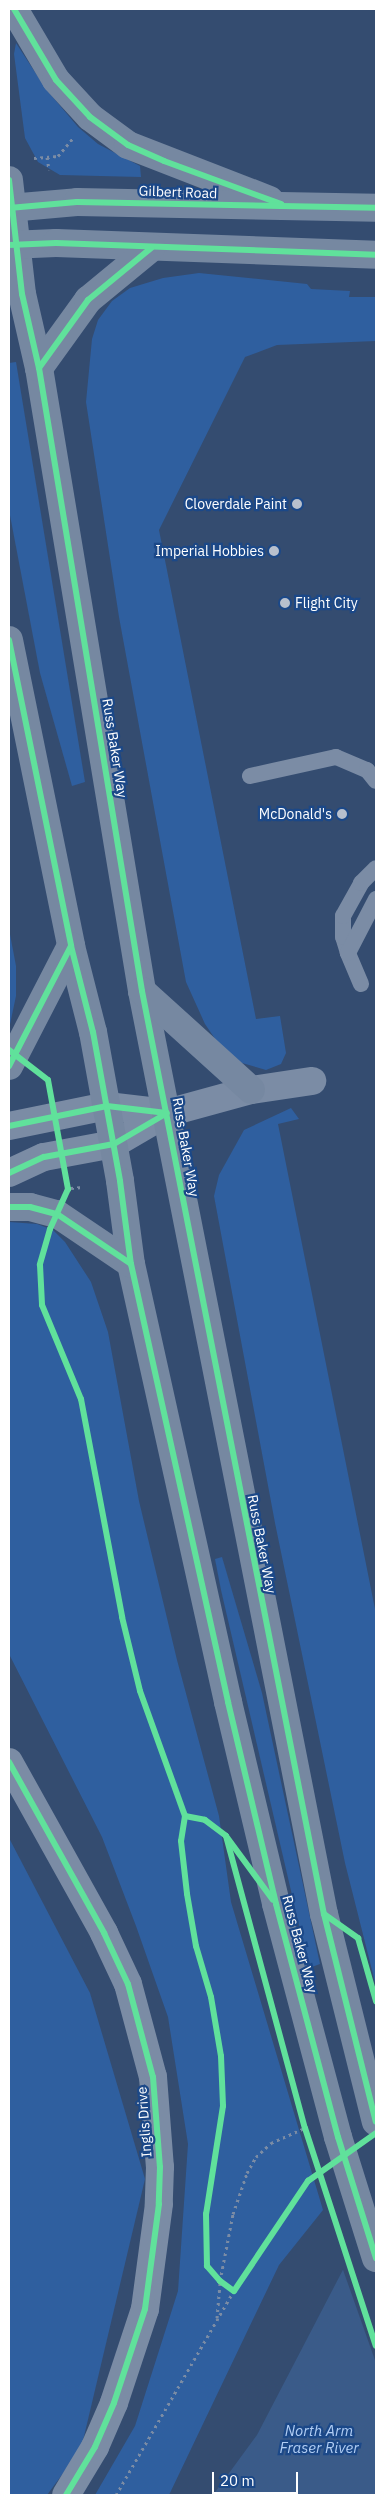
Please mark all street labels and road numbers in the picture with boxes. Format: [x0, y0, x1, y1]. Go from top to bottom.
street label: Gilbert Road [139, 182, 217, 202]
street label: Russ Baker Way [99, 697, 131, 799]
street label: Russ Baker Way [169, 1096, 203, 1198]
street label: Russ Baker Way [244, 1493, 280, 1595]
street label: Russ Baker Way [279, 1893, 321, 1995]
street label: Inglis Drive [133, 2086, 155, 2158]

